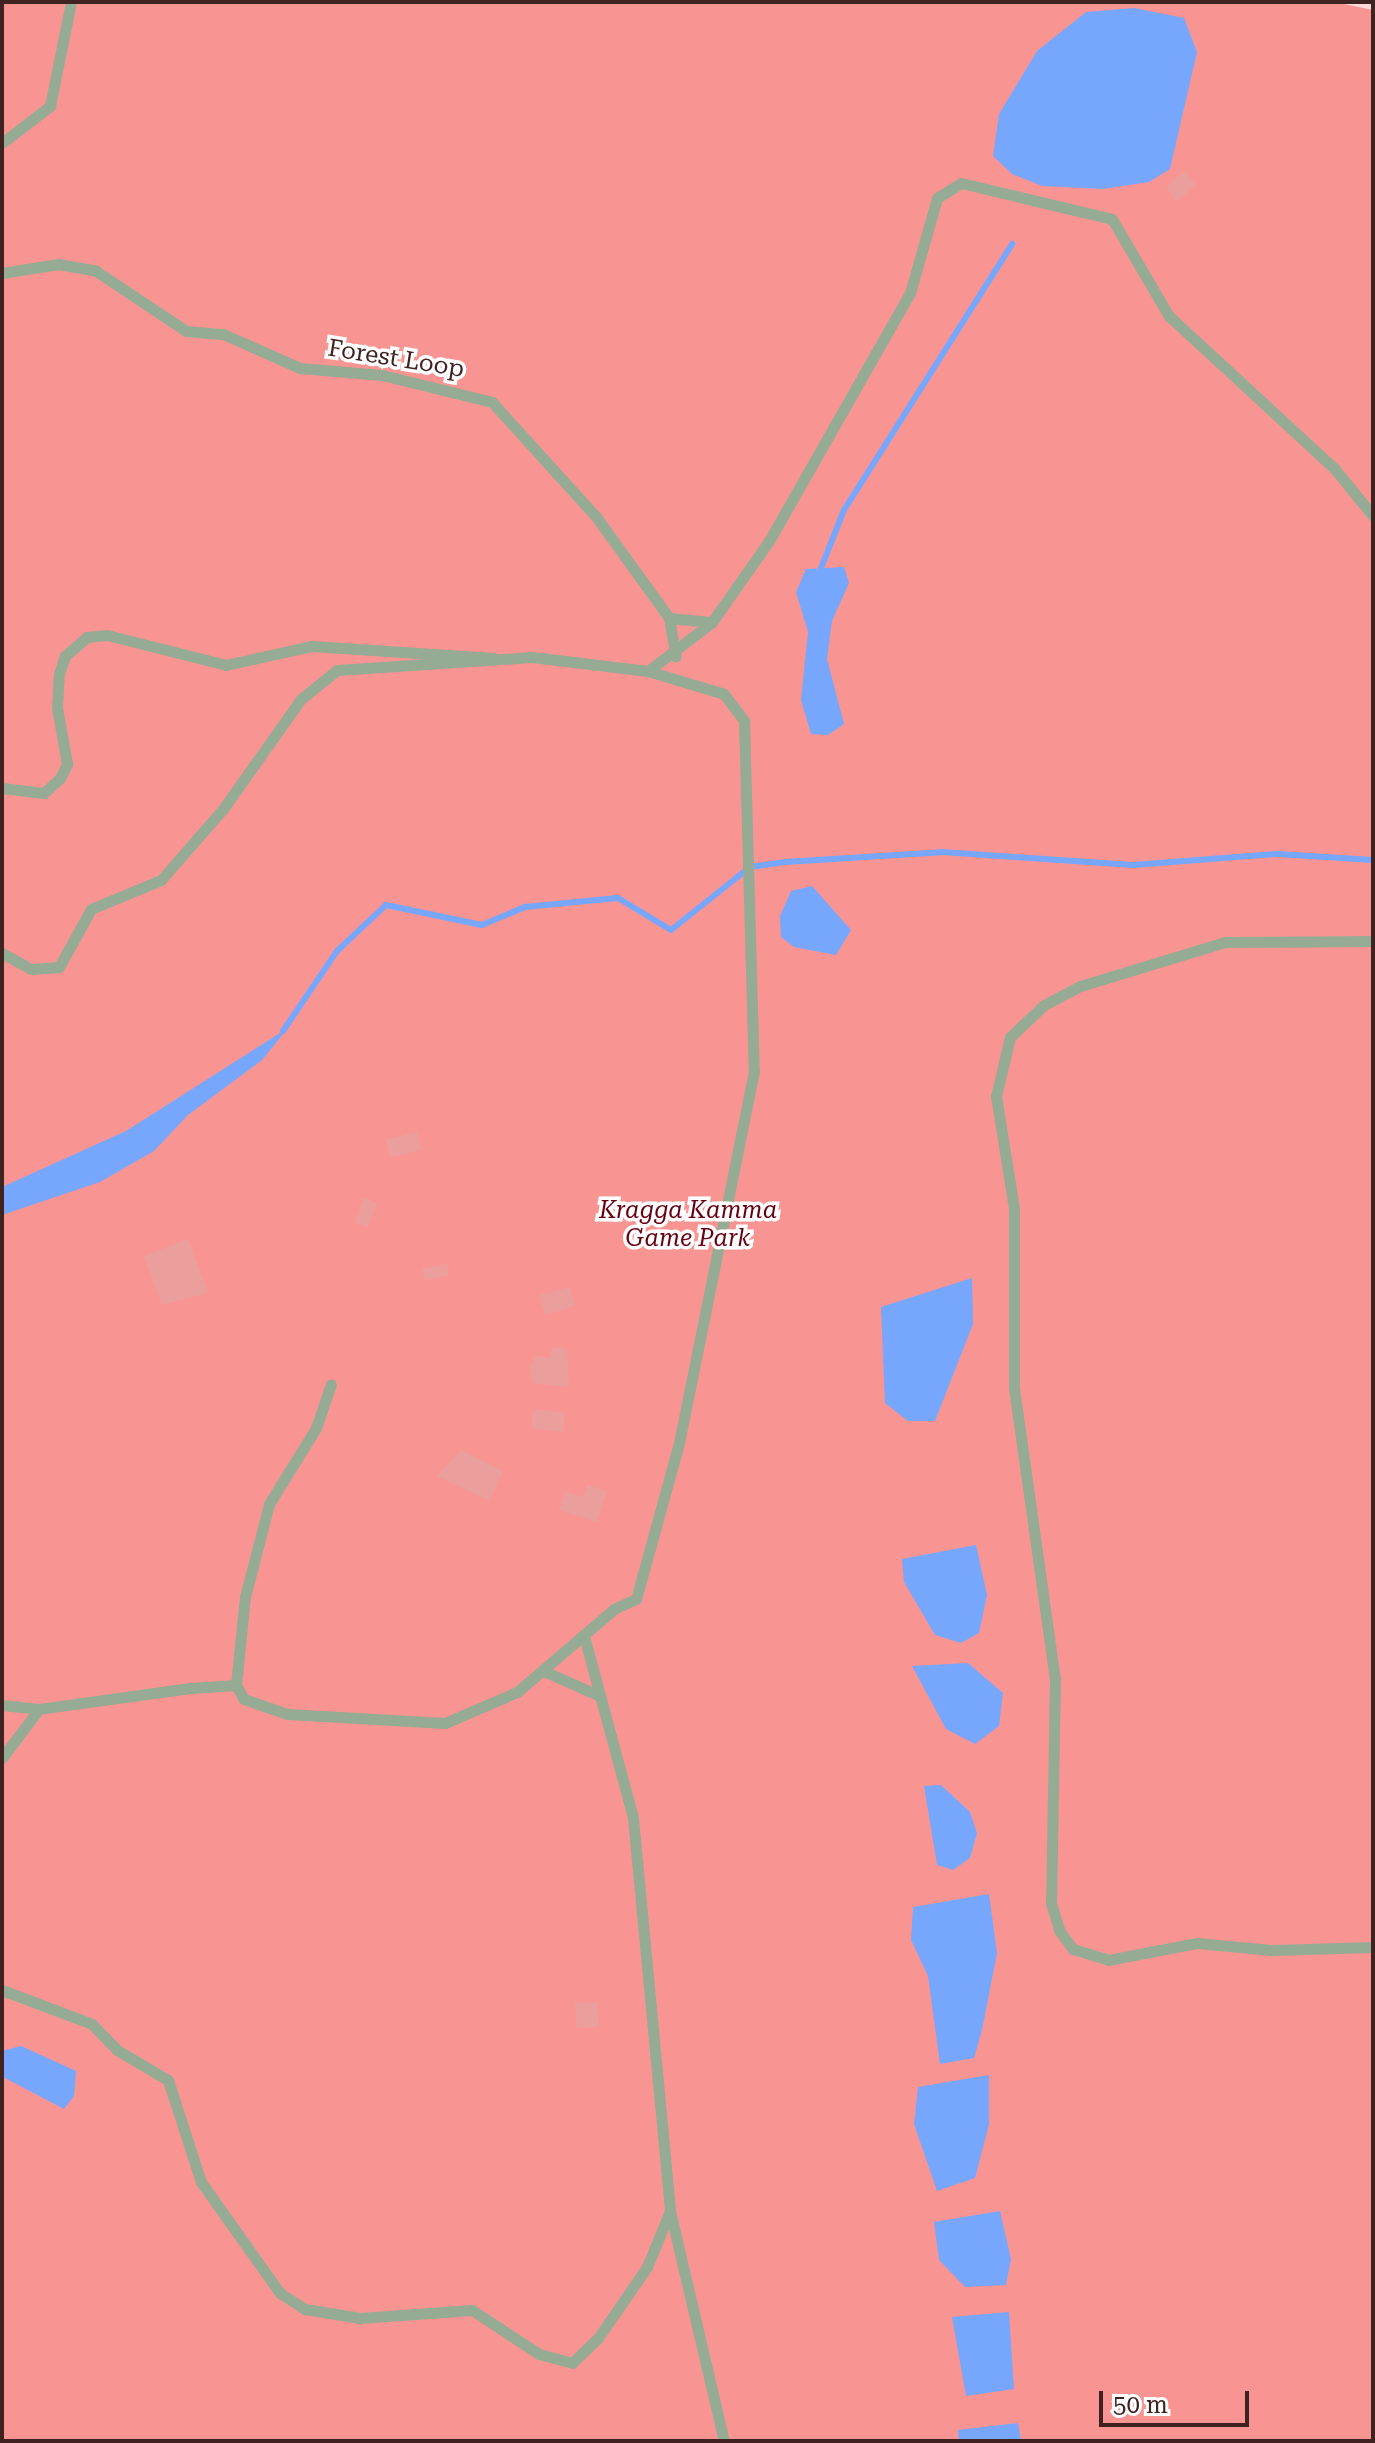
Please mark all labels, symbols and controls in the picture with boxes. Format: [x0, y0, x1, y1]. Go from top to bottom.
street label: Forest Loop [326, 334, 466, 384]
park label: Kragga Kamma Game Park [599, 1197, 777, 1253]
scale bar [1103, 2375, 1253, 2425]
text: 50 m [1113, 2391, 1168, 2419]

